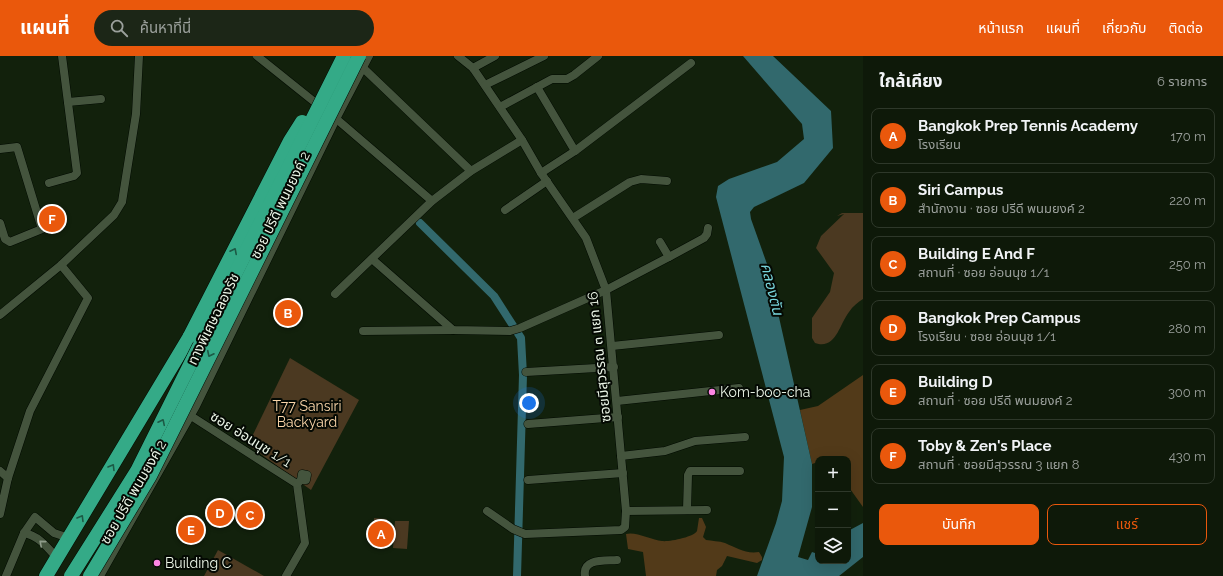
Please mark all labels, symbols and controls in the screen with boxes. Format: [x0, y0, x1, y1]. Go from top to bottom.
search box [94, 10, 374, 46]
text: แผนที่ [20, 16, 70, 38]
icon: search [108, 17, 130, 39]
text: ค้นหาที่นี่ [140, 19, 191, 37]
text: หน้าแรก [978, 20, 1024, 36]
text: แผนที่ [1046, 20, 1080, 36]
text: เกี่ยวกับ [1102, 20, 1147, 36]
text: ติดต่อ [1169, 20, 1203, 36]
text: ใกล้เคียง [879, 71, 942, 91]
text: 6 รายการ [1157, 74, 1207, 89]
text: Bangkok Prep Tennis Academy [918, 117, 1138, 135]
text: A [889, 129, 897, 144]
text: 170 m [1170, 129, 1206, 144]
text: โรงเรียน [918, 137, 961, 152]
street label: ซอย ปรีดี พนมยงค์ 2 [247, 149, 313, 261]
text: Siri Campus [918, 181, 1003, 199]
text: B [889, 193, 897, 208]
text: 220 m [1169, 193, 1206, 208]
text: สำนักงาน · ซอย ปรีดี พนมยงค์ 2 [918, 201, 1085, 216]
pin: F [39, 204, 65, 234]
text: Building E And F [918, 245, 1035, 263]
one-way arrow [229, 248, 236, 256]
text: C [889, 257, 897, 272]
text: 250 m [1169, 257, 1206, 272]
water label: คลองตัน [757, 261, 787, 318]
text: สถานที่ · ซอย อ่อนนุช 1/1 [918, 265, 1049, 280]
street label: ทางพิเศษฉลองรัช [184, 271, 242, 367]
street label: ซอยมีสุวรรณ ๓ แยก 16 [584, 291, 615, 423]
pin: B [275, 298, 301, 328]
text: Bangkok Prep Campus [918, 309, 1081, 327]
text: D [888, 321, 898, 336]
text: 280 m [1168, 321, 1206, 336]
text: โรงเรียน · ซอย อ่อนนุช 1/1 [918, 329, 1056, 344]
one-way arrow [208, 350, 215, 358]
text: Building D [918, 373, 992, 391]
place label: Kom-boo-cha [720, 384, 810, 400]
text: E [889, 385, 897, 400]
text: 300 m [1168, 385, 1206, 400]
marker: Kom-boo-cha [707, 387, 717, 397]
your location [519, 393, 539, 413]
text: สถานที่ · ซอย ปรีดี พนมยงค์ 2 [918, 393, 1073, 408]
park label: T77 Sansiri Backyard [273, 398, 341, 430]
street label: ซอย อ่อนนุช 1/1 [207, 408, 294, 471]
one-way arrow [157, 419, 165, 426]
street label: ซอย ปรีดี พนมยงค์ 2 [97, 437, 169, 547]
text: Toby & Zen's Place [918, 437, 1051, 455]
text: F [889, 449, 897, 464]
text: 430 m [1169, 449, 1206, 464]
map controls [815, 456, 851, 564]
button: + [815, 456, 851, 492]
text: สถานที่ · ซอยมีสุวรรณ 3 แยก 8 [918, 457, 1079, 472]
one-way arrow [107, 464, 114, 471]
button: − [815, 492, 851, 528]
pin: D [207, 498, 233, 528]
pin: C [237, 500, 263, 530]
button: บันทึก [879, 504, 1039, 545]
button: แชร์ [1047, 504, 1207, 545]
one-way arrow [76, 515, 83, 522]
pin: E [178, 515, 204, 545]
pin: A [368, 519, 394, 549]
button: layers [815, 528, 851, 564]
one-way arrow [40, 540, 47, 547]
place label: Building C [165, 555, 232, 571]
marker: Building C [152, 558, 162, 568]

